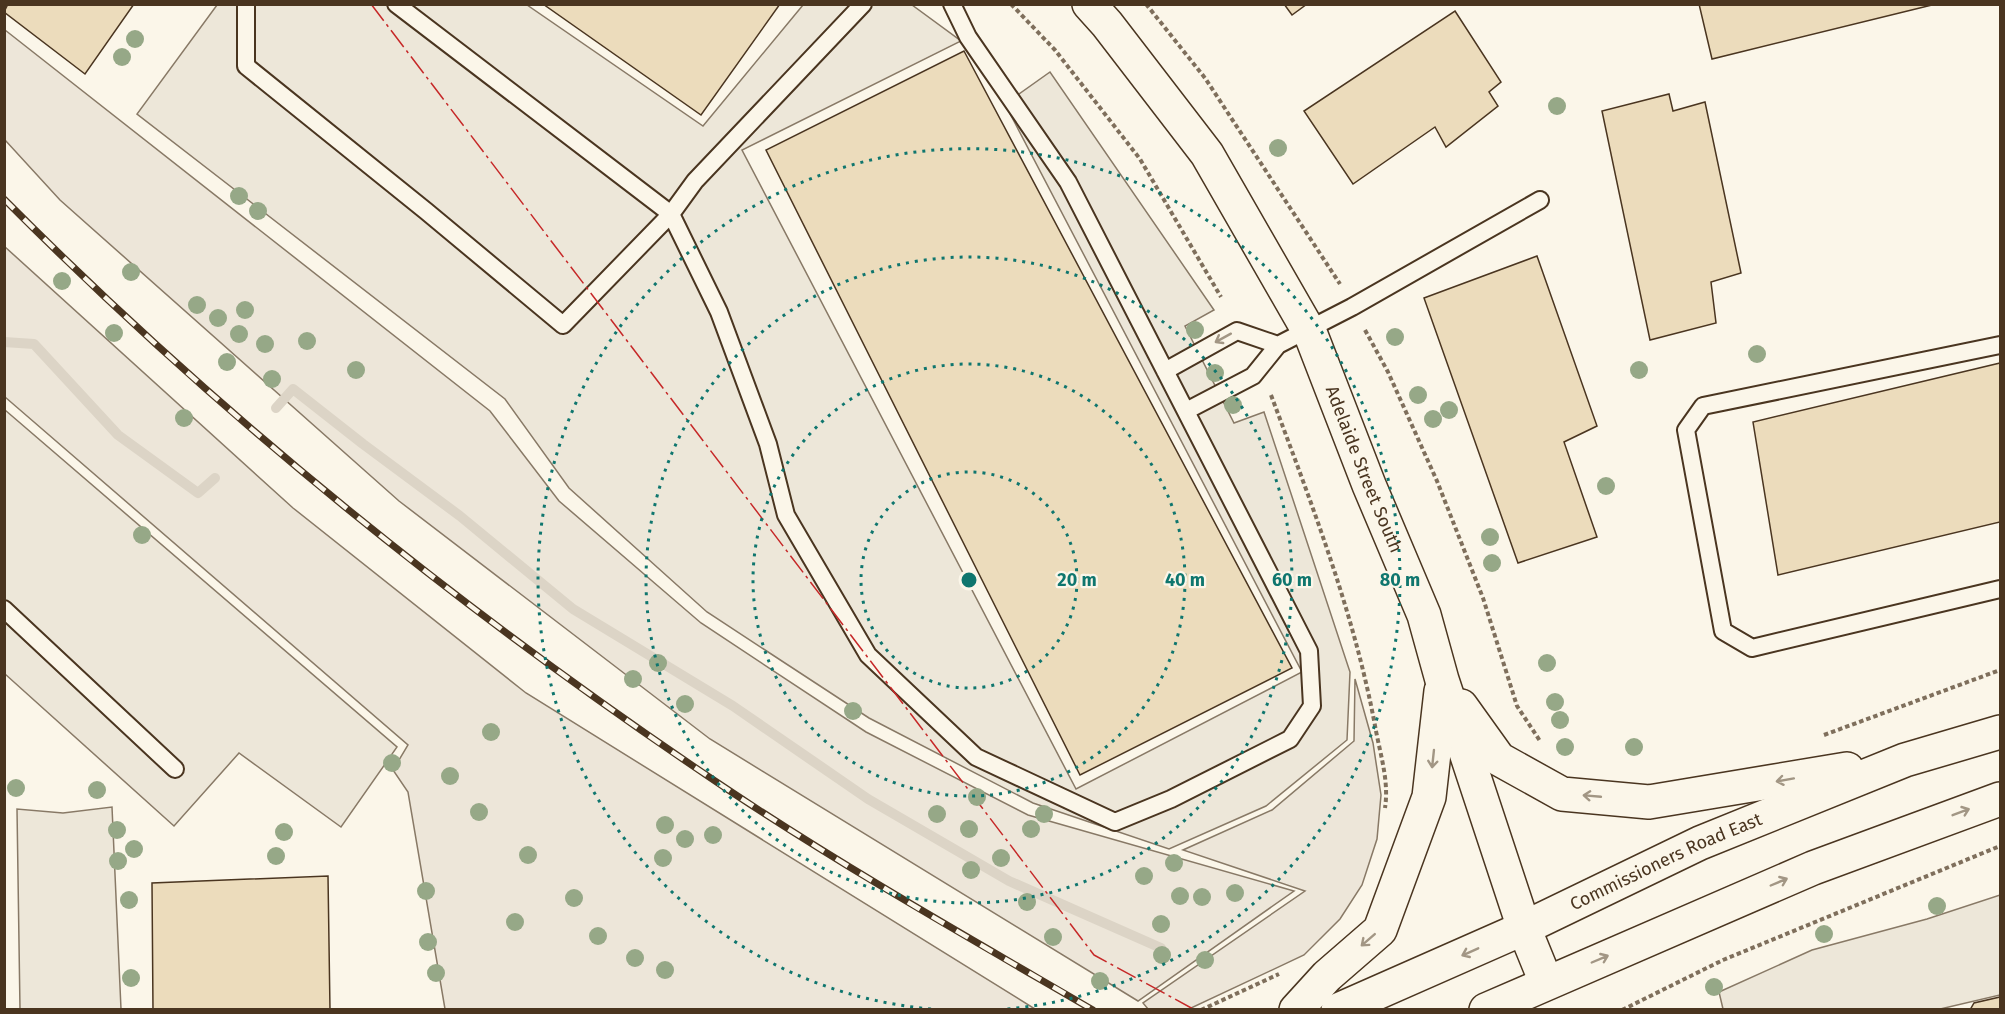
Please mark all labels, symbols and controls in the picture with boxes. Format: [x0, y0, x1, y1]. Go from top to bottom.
one-way arrow [1215, 333, 1232, 345]
street label: Adelaide Street South [1321, 383, 1407, 556]
text: 20 m [1057, 569, 1097, 591]
text: 40 m [1165, 569, 1205, 591]
text: 60 m [1272, 569, 1312, 591]
text: 80 m [1380, 569, 1420, 591]
centre of rings [959, 570, 979, 590]
one-way arrow [1427, 749, 1438, 768]
one-way arrow [1776, 774, 1796, 785]
one-way arrow [1583, 790, 1603, 801]
one-way arrow [1951, 806, 1970, 817]
street label: Commissioners Road East [1566, 808, 1766, 915]
one-way arrow [1770, 876, 1788, 888]
one-way arrow [1361, 933, 1376, 947]
one-way arrow [1462, 946, 1480, 958]
one-way arrow [1590, 953, 1609, 964]

